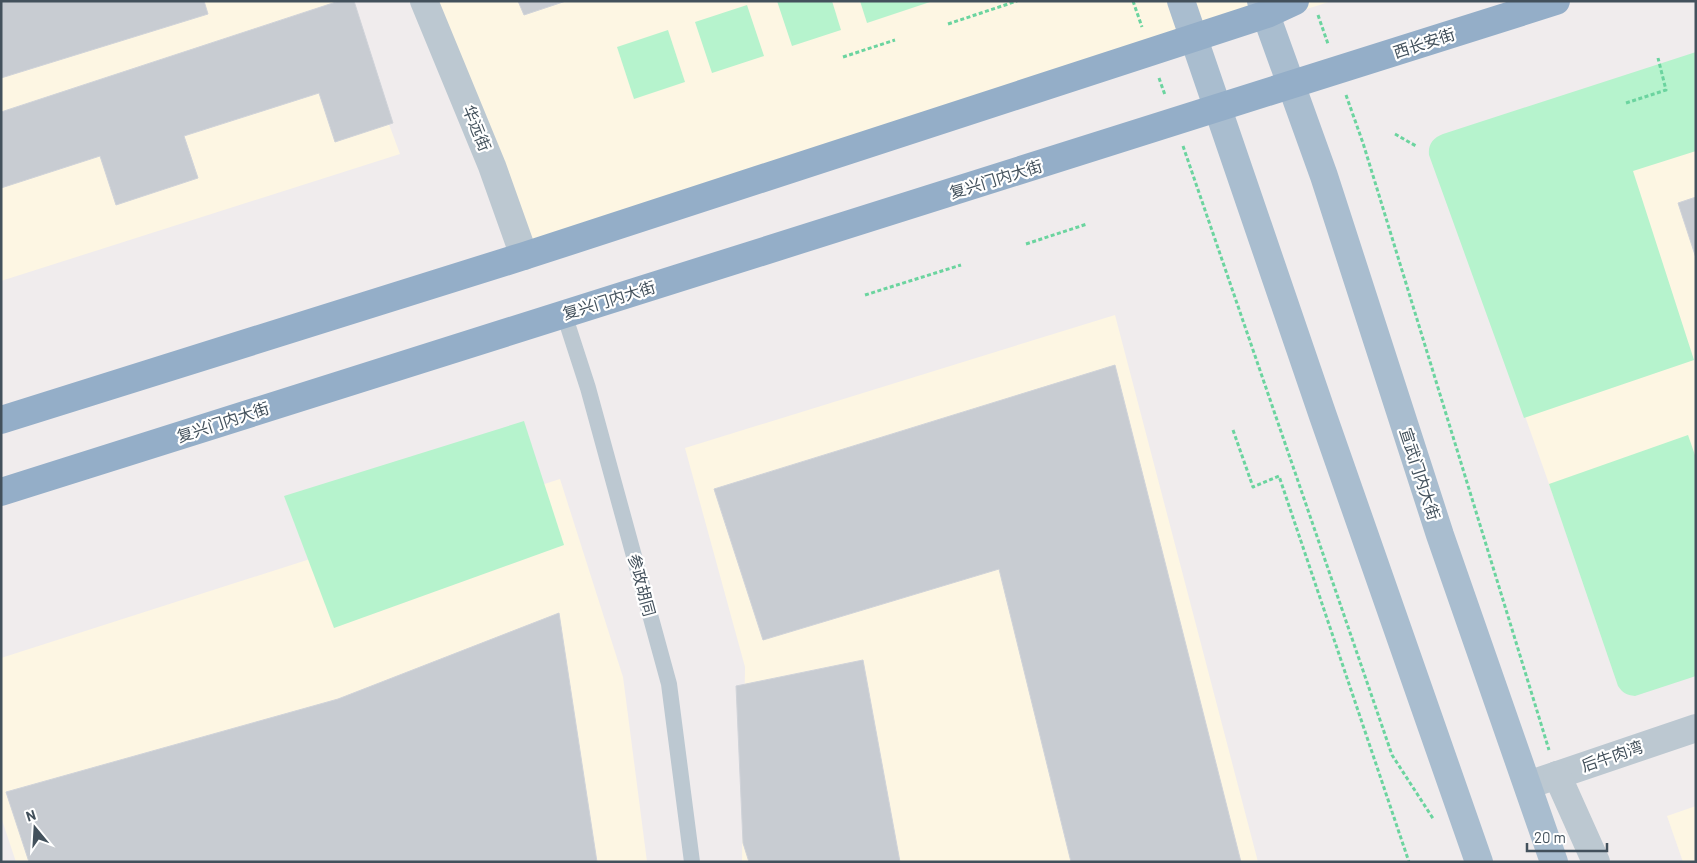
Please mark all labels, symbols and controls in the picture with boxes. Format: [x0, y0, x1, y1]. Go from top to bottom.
street label: 西长安街 [1390, 24, 1457, 61]
street label: 华远街 [460, 102, 495, 154]
street label: 复兴门内大街 [947, 155, 1045, 202]
street label: 复兴门内大街 [560, 276, 658, 323]
street label: 复兴门内大街 [174, 398, 271, 445]
street label: 宣武门内大街 [1397, 425, 1444, 522]
street label: 参政胡同 [625, 551, 660, 618]
street label: 后牛肉湾 [1578, 736, 1645, 775]
north arrow [10, 803, 60, 853]
text: N [24, 806, 38, 825]
scale bar [1527, 820, 1607, 852]
text: 20 m [1534, 828, 1566, 846]

